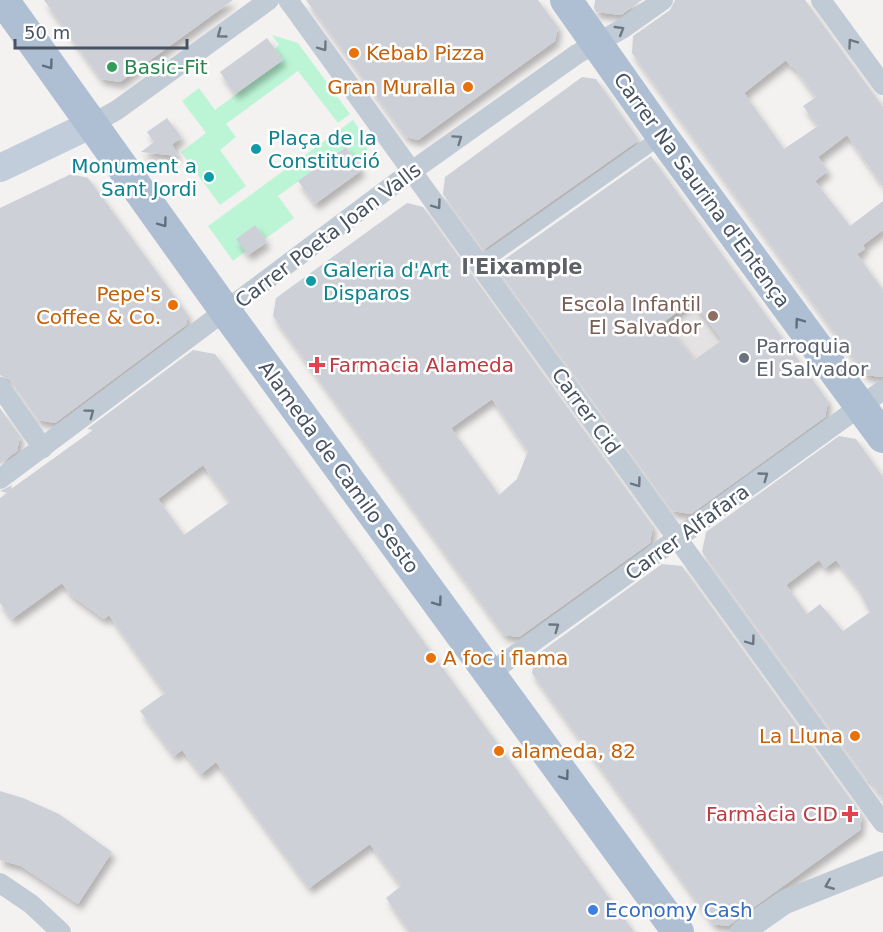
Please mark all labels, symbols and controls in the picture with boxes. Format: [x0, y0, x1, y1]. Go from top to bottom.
scale bar [15, 12, 188, 50]
text: 50 m [24, 22, 70, 43]
one-way arrow [217, 27, 228, 38]
one-way arrow [613, 27, 624, 38]
one-way arrow [848, 38, 859, 49]
one-way arrow [316, 41, 327, 52]
place label: Kebab Pizza [366, 41, 485, 65]
marker: Kebab Pizza [347, 46, 361, 60]
place label: Basic-Fit [124, 55, 208, 79]
one-way arrow [42, 58, 53, 69]
marker: Basic-Fit [105, 60, 119, 74]
street label: Carrer Na Saurina d'Entença [609, 68, 795, 312]
place label: Gran Muralla [327, 75, 456, 99]
marker: Gran Muralla [461, 80, 475, 94]
place label: Plaça de la Constitució [268, 126, 380, 173]
one-way arrow [451, 135, 462, 146]
marker: Plaça de la Constitució [249, 142, 263, 156]
place label: Monument a Sant Jordi [71, 154, 197, 201]
street label: Carrer Poeta Joan Valls [230, 157, 426, 313]
marker: Monument a Sant Jordi [202, 170, 216, 184]
one-way arrow [430, 199, 441, 210]
one-way arrow [156, 216, 167, 227]
district label: l'Eixample [461, 255, 583, 279]
place label: Galeria d'Art Disparos [323, 258, 449, 305]
marker: Galeria d'Art Disparos [304, 274, 318, 288]
place label: Pepe's Coffee & Co. [36, 282, 161, 329]
place label: Escola Infantil El Salvador [561, 292, 702, 339]
marker: Pepe's Coffee & Co. [166, 298, 180, 312]
marker: Escola Infantil El Salvador [706, 309, 720, 323]
one-way arrow [795, 317, 806, 328]
place label: Parroquia El Salvador [756, 334, 869, 381]
marker: Parroquia El Salvador [737, 351, 751, 365]
place label: Farmacia Alameda [329, 353, 514, 377]
street label: Alameda de Camilo Sesto [254, 356, 424, 578]
marker: Farmacia Alameda [310, 358, 324, 372]
street label: Carrer Cid [547, 363, 625, 459]
one-way arrow [83, 410, 94, 421]
one-way arrow [757, 472, 768, 483]
one-way arrow [630, 476, 641, 487]
street label: Carrer Alfafara [620, 479, 754, 585]
one-way arrow [431, 595, 442, 606]
one-way arrow [548, 623, 559, 634]
one-way arrow [744, 634, 755, 645]
place label: A foc i flama [443, 646, 568, 670]
marker: A foc i flama [424, 651, 438, 665]
place label: La Lluna [759, 724, 843, 748]
marker: La Lluna [848, 729, 862, 743]
place label: alameda, 82 [511, 739, 636, 763]
marker: alameda, 82 [492, 744, 506, 758]
one-way arrow [558, 770, 569, 781]
place label: Farmàcia CID [706, 802, 838, 826]
marker: Farmàcia CID [843, 807, 857, 821]
one-way arrow [824, 877, 834, 890]
place label: Economy Cash [605, 898, 753, 922]
marker: Economy Cash [586, 903, 600, 917]

